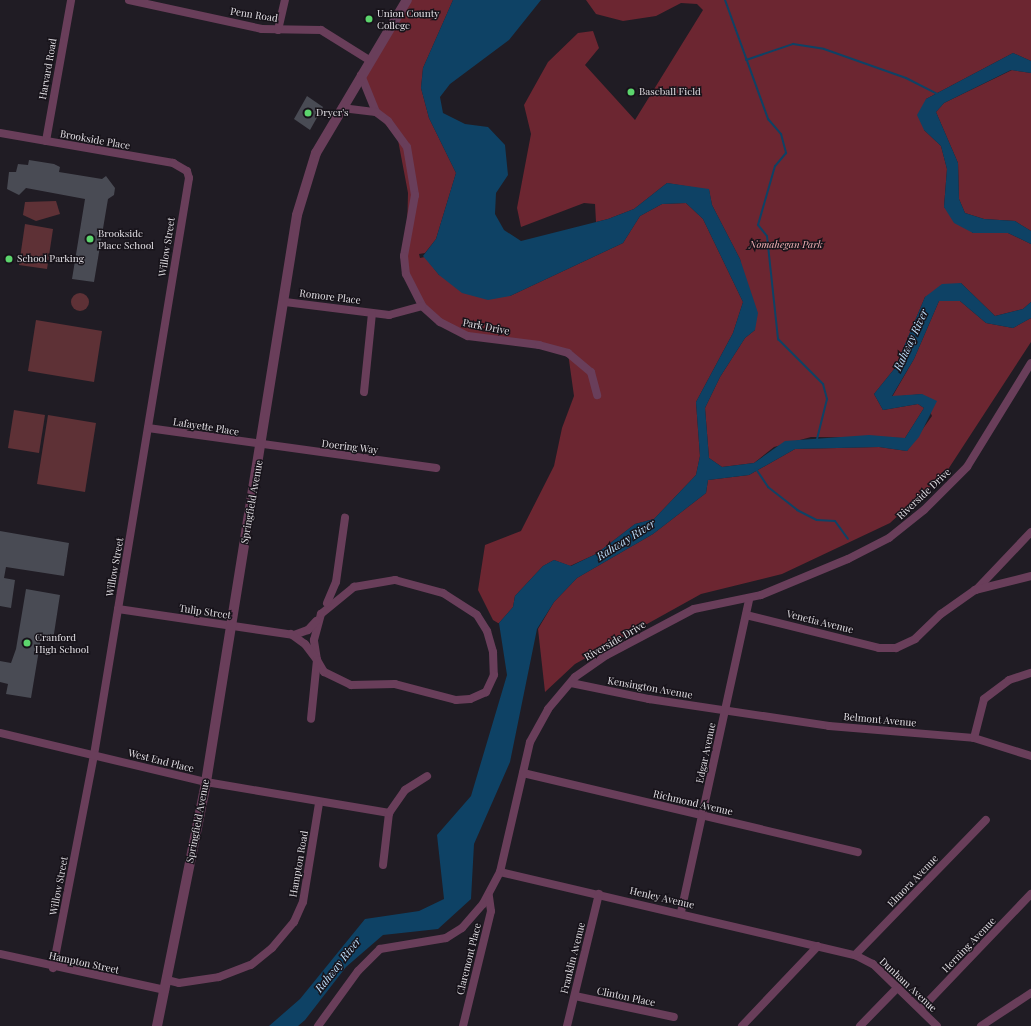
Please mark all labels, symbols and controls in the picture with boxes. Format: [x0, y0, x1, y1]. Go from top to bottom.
street label: Penn Road [229, 5, 279, 25]
place label: Union County College [377, 7, 439, 30]
marker: Union County College [364, 14, 374, 24]
street label: Harvard Road [37, 37, 59, 101]
place label: Baseball Field [639, 86, 701, 98]
marker: Baseball Field [626, 87, 636, 97]
place label: Dryer's [316, 107, 348, 119]
marker: Dryer's [303, 108, 313, 118]
street label: Brookside Place [59, 128, 131, 152]
street label: Willow Street [156, 217, 178, 277]
place label: Brookside Place School [98, 227, 154, 250]
marker: Brookside Place School [85, 234, 95, 244]
park label: Nomahegan Park [749, 239, 823, 251]
place label: School Parking [17, 253, 84, 265]
marker: School Parking [4, 254, 14, 264]
street label: Romore Place [299, 287, 361, 307]
water label: Rahway River [891, 307, 931, 373]
street label: Park Drive [462, 317, 510, 337]
street label: Lafayette Place [172, 416, 240, 438]
street label: Doering Way [321, 438, 379, 456]
street label: Springfield Avenue [239, 459, 265, 545]
street label: Riverside Drive [895, 466, 953, 522]
water label: Rahway River [594, 517, 658, 563]
street label: Willow Street [104, 537, 126, 597]
street label: Tulip Street [178, 602, 232, 622]
street label: Venetia Avenue [785, 608, 855, 636]
street label: Riverside Drive [582, 619, 648, 663]
place label: Cranford High School [35, 631, 89, 654]
marker: Cranford High School [22, 638, 32, 648]
street label: Kensington Avenue [606, 675, 694, 701]
street label: Belmont Avenue [843, 711, 917, 729]
street label: Edgar Avenue [694, 721, 718, 785]
street label: West End Place [127, 747, 195, 775]
street label: Springfield Avenue [184, 778, 212, 864]
street label: Richmond Avenue [652, 788, 734, 818]
street label: Hampton Road [287, 830, 311, 898]
street label: Elmora Avenue [885, 852, 941, 910]
street label: Willow Street [47, 855, 71, 917]
street label: Henley Avenue [628, 885, 696, 911]
street label: Herning Avenue [940, 915, 998, 975]
street label: Franklin Avenue [558, 921, 588, 995]
street label: Claremont Place [454, 922, 484, 996]
water label: Rahway River [312, 935, 364, 995]
street label: Hampton Street [48, 950, 120, 976]
street label: Dunham Avenue [877, 955, 939, 1015]
street label: Clinton Place [596, 985, 656, 1009]

